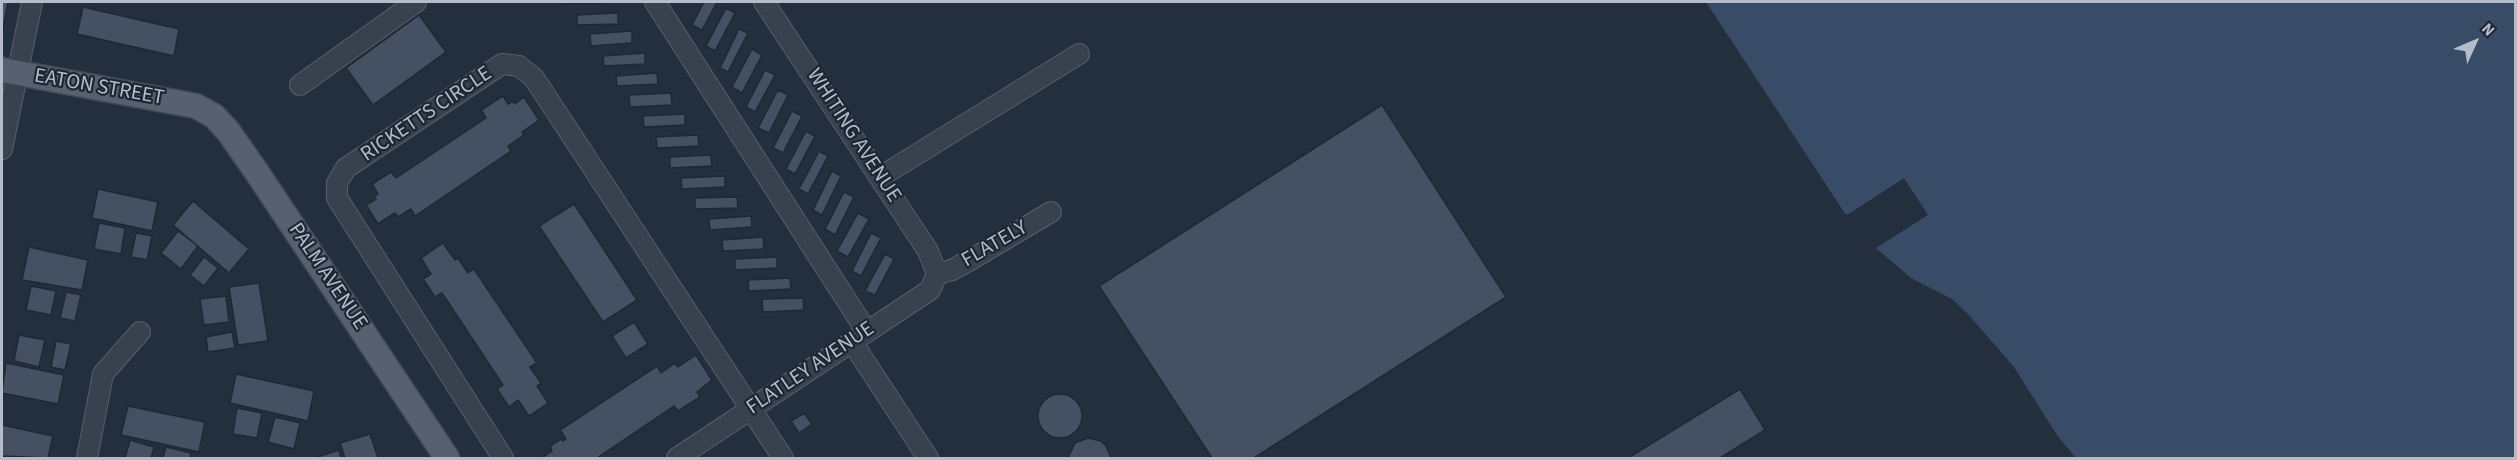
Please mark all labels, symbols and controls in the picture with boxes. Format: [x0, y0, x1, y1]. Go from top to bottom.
north arrow [2445, 12, 2505, 72]
text: N [2476, 18, 2500, 41]
street label: RICKETTS CIRCLE [357, 62, 497, 168]
street label: EATON STREET [32, 64, 166, 112]
street label: WHITING AVENUE [800, 64, 906, 208]
street label: FLATELY [958, 216, 1032, 274]
street label: PALM AVENUE [282, 219, 372, 335]
street label: FLATLEY AVENUE [742, 317, 880, 421]

